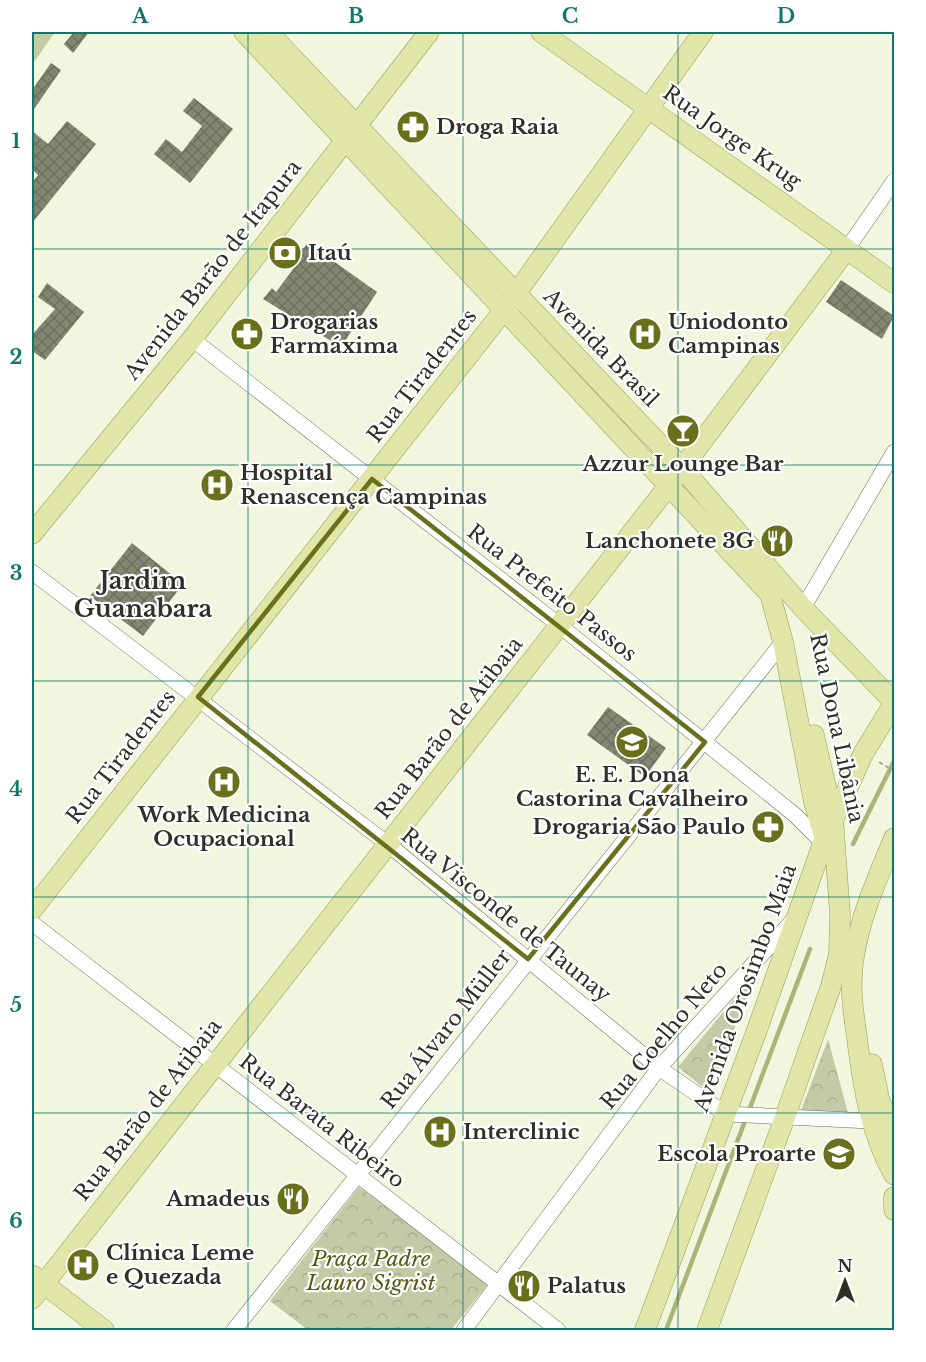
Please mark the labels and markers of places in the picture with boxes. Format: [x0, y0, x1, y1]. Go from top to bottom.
pharmacy icon: Droga Raia [395, 109, 431, 145]
place label: Droga Raia [436, 114, 559, 140]
bank icon: Itaú [267, 235, 303, 271]
place label: Itaú [308, 240, 352, 266]
place label: Drogarias Farmáxima [270, 309, 398, 359]
place label: Uniodonto Campinas [668, 309, 788, 359]
pharmacy icon: Drogarias Farmáxima [229, 316, 265, 352]
hospital icon: Uniodonto Campinas [627, 316, 663, 352]
bar icon: Azzur Lounge Bar [665, 413, 701, 449]
place label: Azzur Lounge Bar [581, 451, 784, 477]
place label: Hospital Renascença Campinas [240, 460, 487, 510]
hospital icon: Hospital Renascença Campinas [199, 467, 235, 503]
restaurant icon: Lanchonete 3G [759, 523, 795, 559]
place label: Lanchonete 3G [585, 528, 755, 554]
school or university icon: E. E. Dona Castorina Cavalheiro [614, 724, 650, 760]
place label: E. E. Dona Castorina Cavalheiro [516, 762, 748, 812]
hospital icon: Work Medicina Ocupacional [206, 764, 242, 800]
place label: Work Medicina Ocupacional [137, 802, 310, 852]
pharmacy icon: Drogaria São Paulo [750, 809, 786, 845]
place label: Drogaria São Paulo [532, 814, 745, 840]
hospital icon: Interclinic [422, 1114, 458, 1150]
place label: Interclinic [463, 1119, 580, 1145]
school or university icon: Escola Proarte [821, 1136, 857, 1172]
place label: Escola Proarte [657, 1141, 816, 1167]
restaurant icon: Amadeus [275, 1181, 311, 1217]
place label: Amadeus [165, 1186, 270, 1212]
place label: Clínica Leme e Quezada [106, 1240, 254, 1290]
hospital icon: Clínica Leme e Quezada [65, 1247, 101, 1283]
restaurant icon: Palatus [506, 1268, 542, 1304]
place label: Palatus [547, 1273, 626, 1299]

